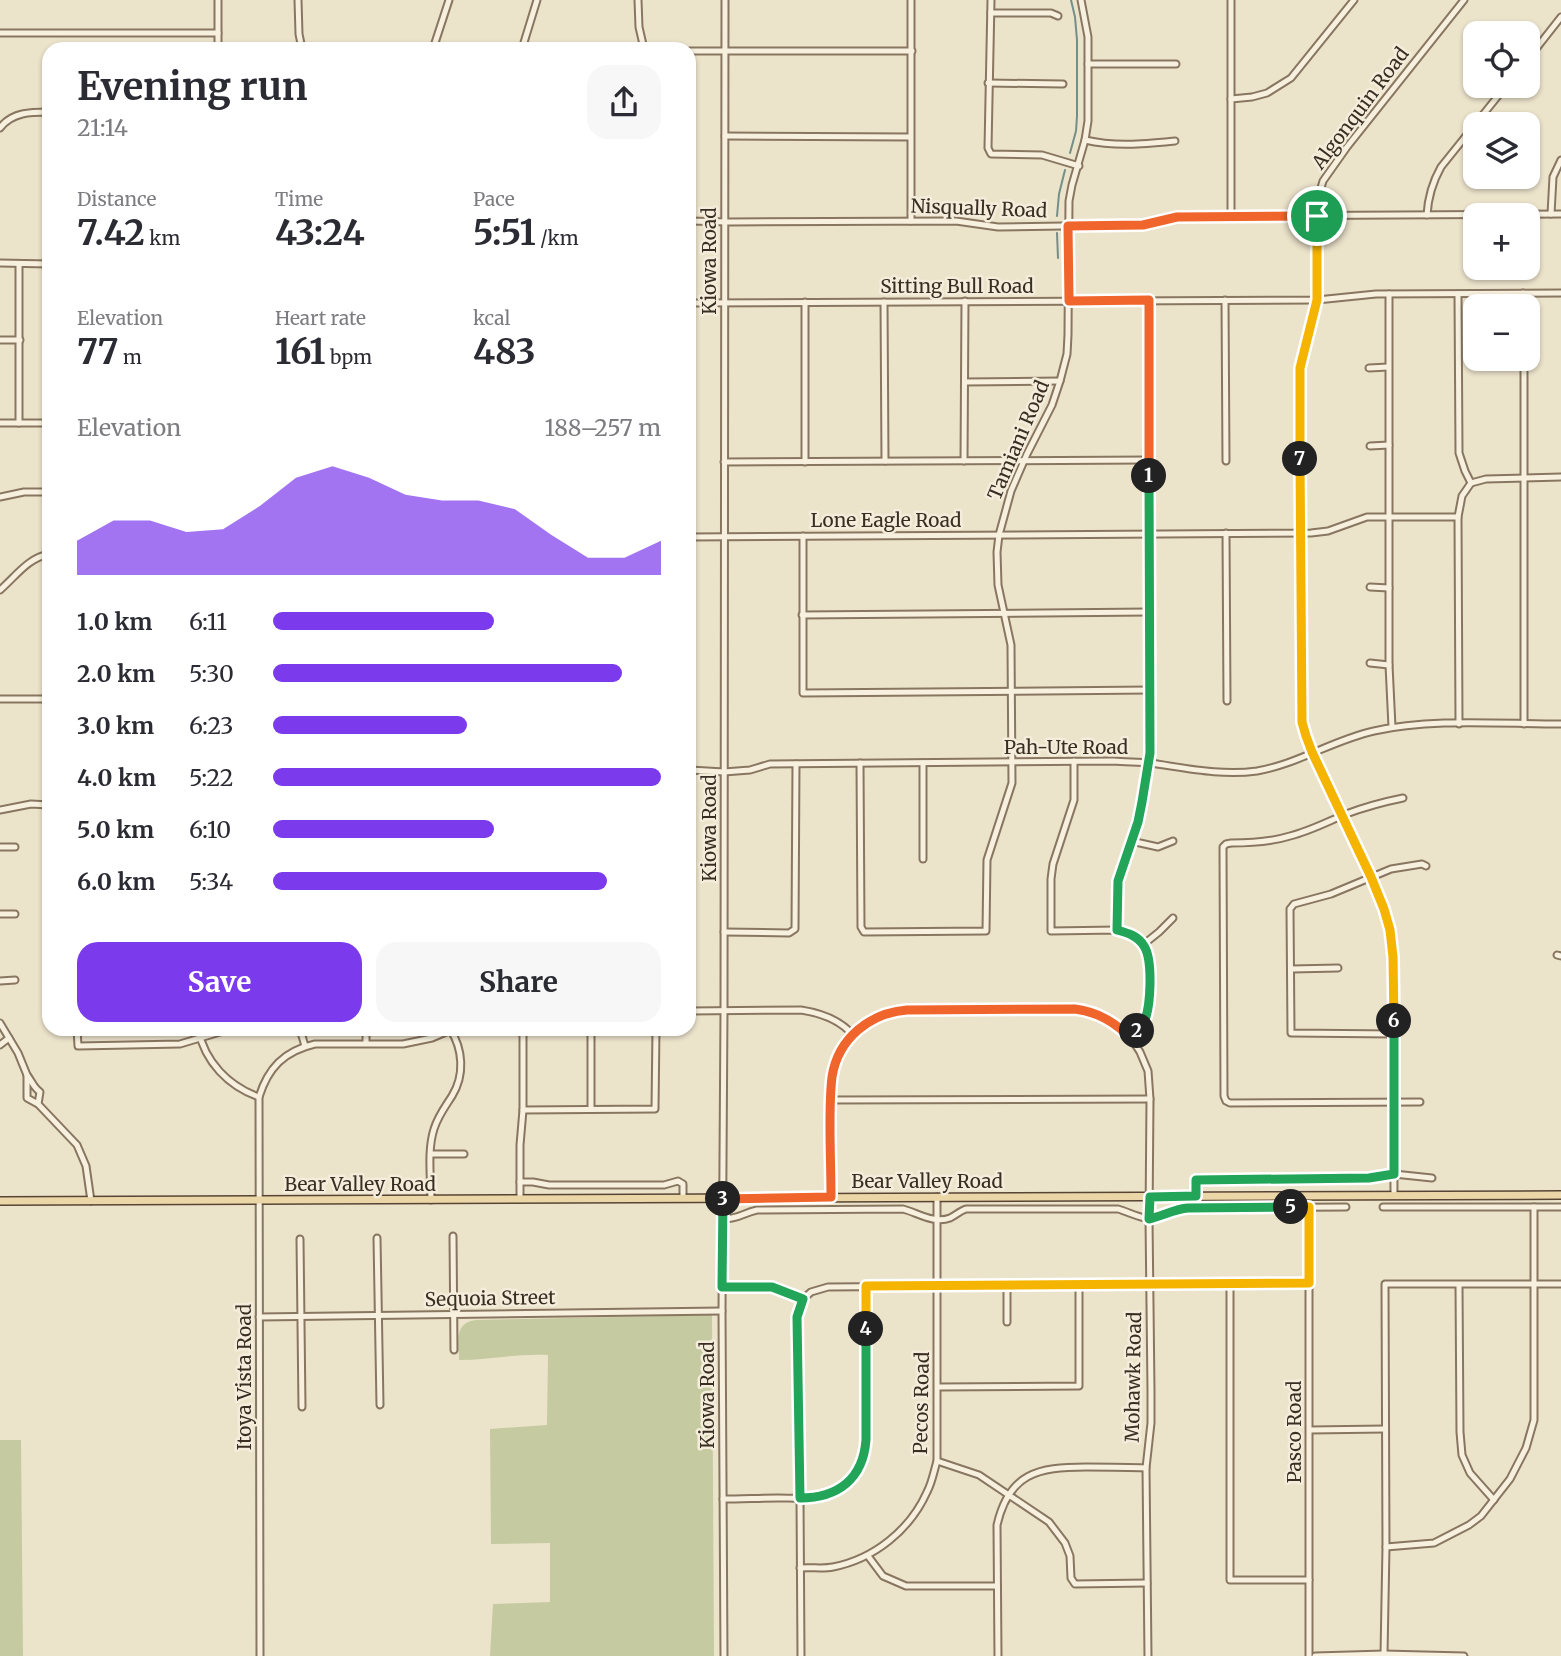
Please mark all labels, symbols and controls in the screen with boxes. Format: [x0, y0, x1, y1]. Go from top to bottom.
map controls [1463, 21, 1540, 371]
button: locate [1463, 21, 1540, 98]
street label: Algonquin Road [1306, 42, 1414, 175]
text: Evening run [77, 63, 308, 110]
button: share [587, 65, 661, 139]
button: layers [1463, 112, 1540, 189]
text: 21:14 [77, 113, 128, 142]
pin [1287, 186, 1347, 246]
text: Distance [77, 187, 156, 211]
text: Time [275, 187, 323, 211]
text: Pace [473, 187, 515, 211]
street label: Nisqually Road [910, 194, 1048, 222]
icon: arrive [1298, 197, 1336, 235]
button: + [1463, 203, 1540, 280]
street label: Kiowa Road [697, 207, 721, 315]
text: 7.42 [77, 211, 145, 255]
text: 43:24 [275, 211, 365, 255]
text: 5:51 [473, 211, 536, 255]
text: km [145, 226, 180, 250]
text: /km [536, 226, 579, 250]
street label: Sitting Bull Road [880, 274, 1034, 298]
button: − [1463, 294, 1540, 371]
text: Elevation [77, 306, 163, 330]
text: Heart rate [275, 306, 366, 330]
text: kcal [473, 306, 510, 330]
text: 77 [77, 330, 119, 374]
text: 161 [275, 330, 326, 374]
text: 483 [473, 330, 536, 374]
text: m [119, 345, 142, 369]
text: bpm [326, 345, 372, 369]
street label: Tamiani Road [982, 377, 1054, 503]
text: Elevation [77, 413, 181, 442]
text: 188–257 m [545, 413, 661, 442]
pin: 7 [1282, 442, 1318, 476]
text: 7 [1294, 446, 1305, 470]
pin: 1 [1132, 458, 1166, 494]
text: 1 [1144, 463, 1153, 487]
street label: Lone Eagle Road [811, 508, 961, 532]
text: 1.0 km [77, 607, 152, 636]
text: 6:11 [189, 607, 227, 636]
text: 2.0 km [77, 659, 155, 688]
text: 5:30 [189, 659, 234, 688]
text: 3.0 km [77, 711, 154, 740]
text: 6:23 [189, 711, 233, 740]
street label: Pah-Ute Road [1004, 735, 1128, 759]
text: 4.0 km [77, 763, 156, 792]
text: 5:22 [189, 763, 233, 792]
street label: Kiowa Road [697, 774, 721, 882]
text: 5.0 km [77, 815, 154, 844]
text: 6:10 [189, 815, 231, 844]
text: 6.0 km [77, 867, 155, 896]
text: 5:34 [189, 867, 233, 896]
button: Save [77, 942, 362, 1022]
button: Share [376, 942, 661, 1022]
pin: 6 [1376, 1004, 1412, 1038]
text: 6 [1388, 1008, 1399, 1032]
pin: 2 [1120, 1014, 1154, 1048]
text: 2 [1131, 1018, 1142, 1042]
street label: Bear Valley Road [851, 1169, 1003, 1193]
street label: Bear Valley Road [284, 1172, 436, 1196]
pin: 3 [706, 1182, 740, 1216]
text: 3 [717, 1186, 728, 1210]
pin: 5 [1274, 1190, 1308, 1224]
text: 5 [1285, 1194, 1296, 1218]
street label: Sequoia Street [424, 1285, 556, 1311]
street label: Itoya Vista Road [232, 1304, 256, 1450]
street label: Mohawk Road [1120, 1311, 1146, 1443]
pin: 4 [848, 1312, 884, 1346]
text: 4 [859, 1316, 872, 1340]
street label: Kiowa Road [695, 1341, 719, 1449]
street label: Pecos Road [908, 1351, 934, 1455]
street label: Pasco Road [1282, 1381, 1306, 1483]

